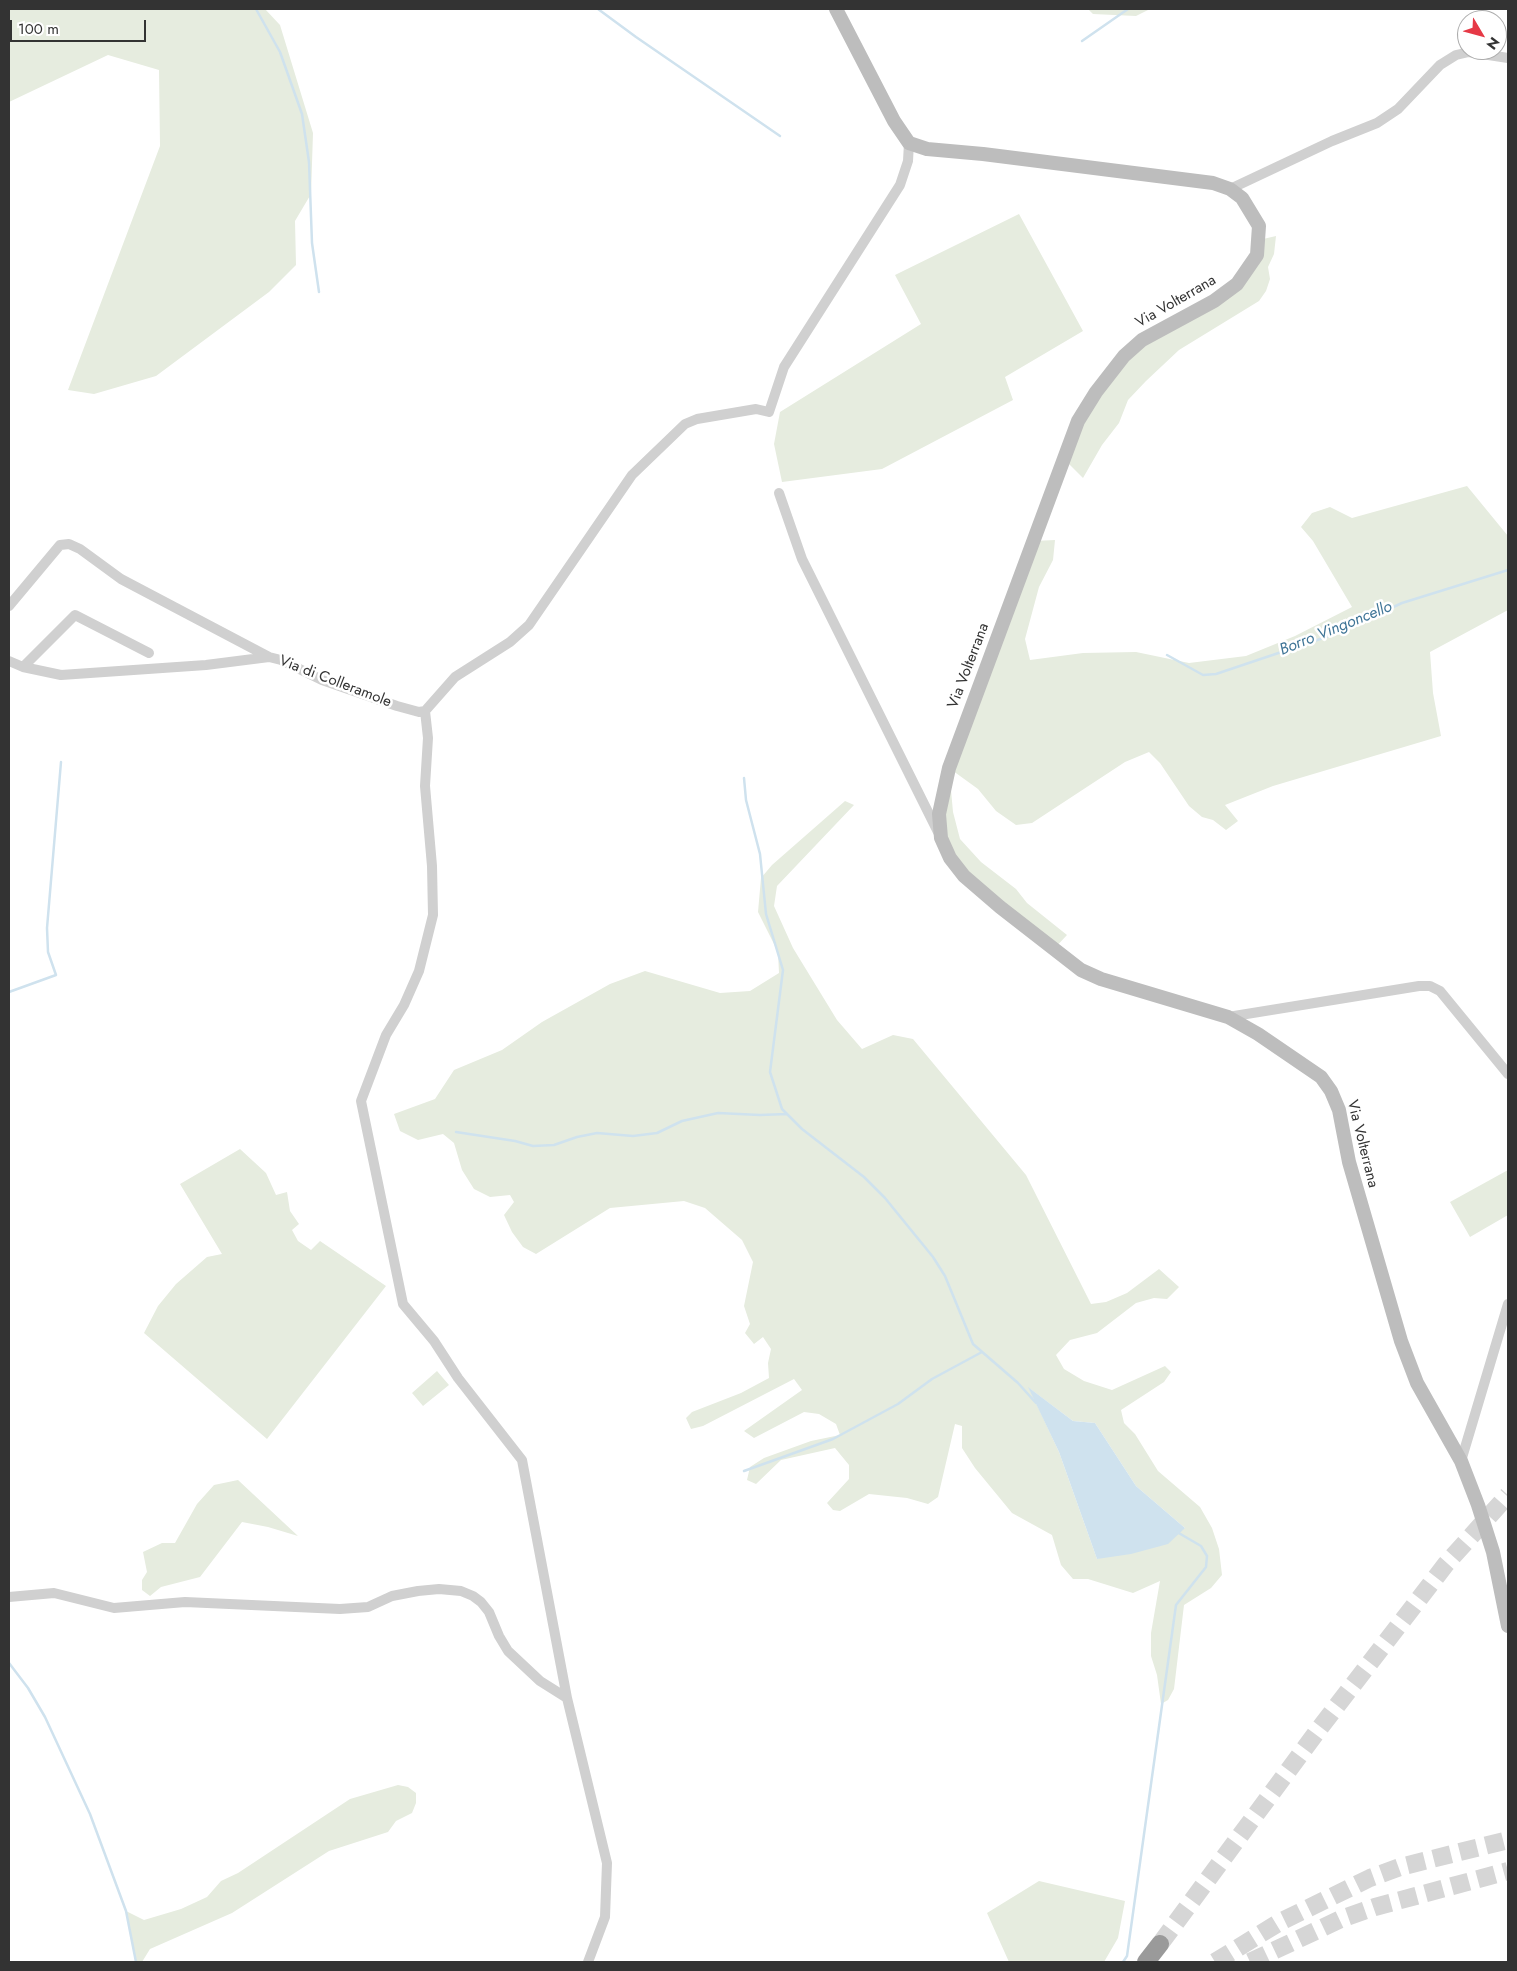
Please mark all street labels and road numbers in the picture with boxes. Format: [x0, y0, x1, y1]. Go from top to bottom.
street label: Via Volterrana [1133, 272, 1219, 332]
street label: Via Volterrana [945, 621, 993, 711]
street label: Via di Colleramole [276, 652, 394, 712]
street label: Via Volterrana [1342, 1098, 1382, 1190]

